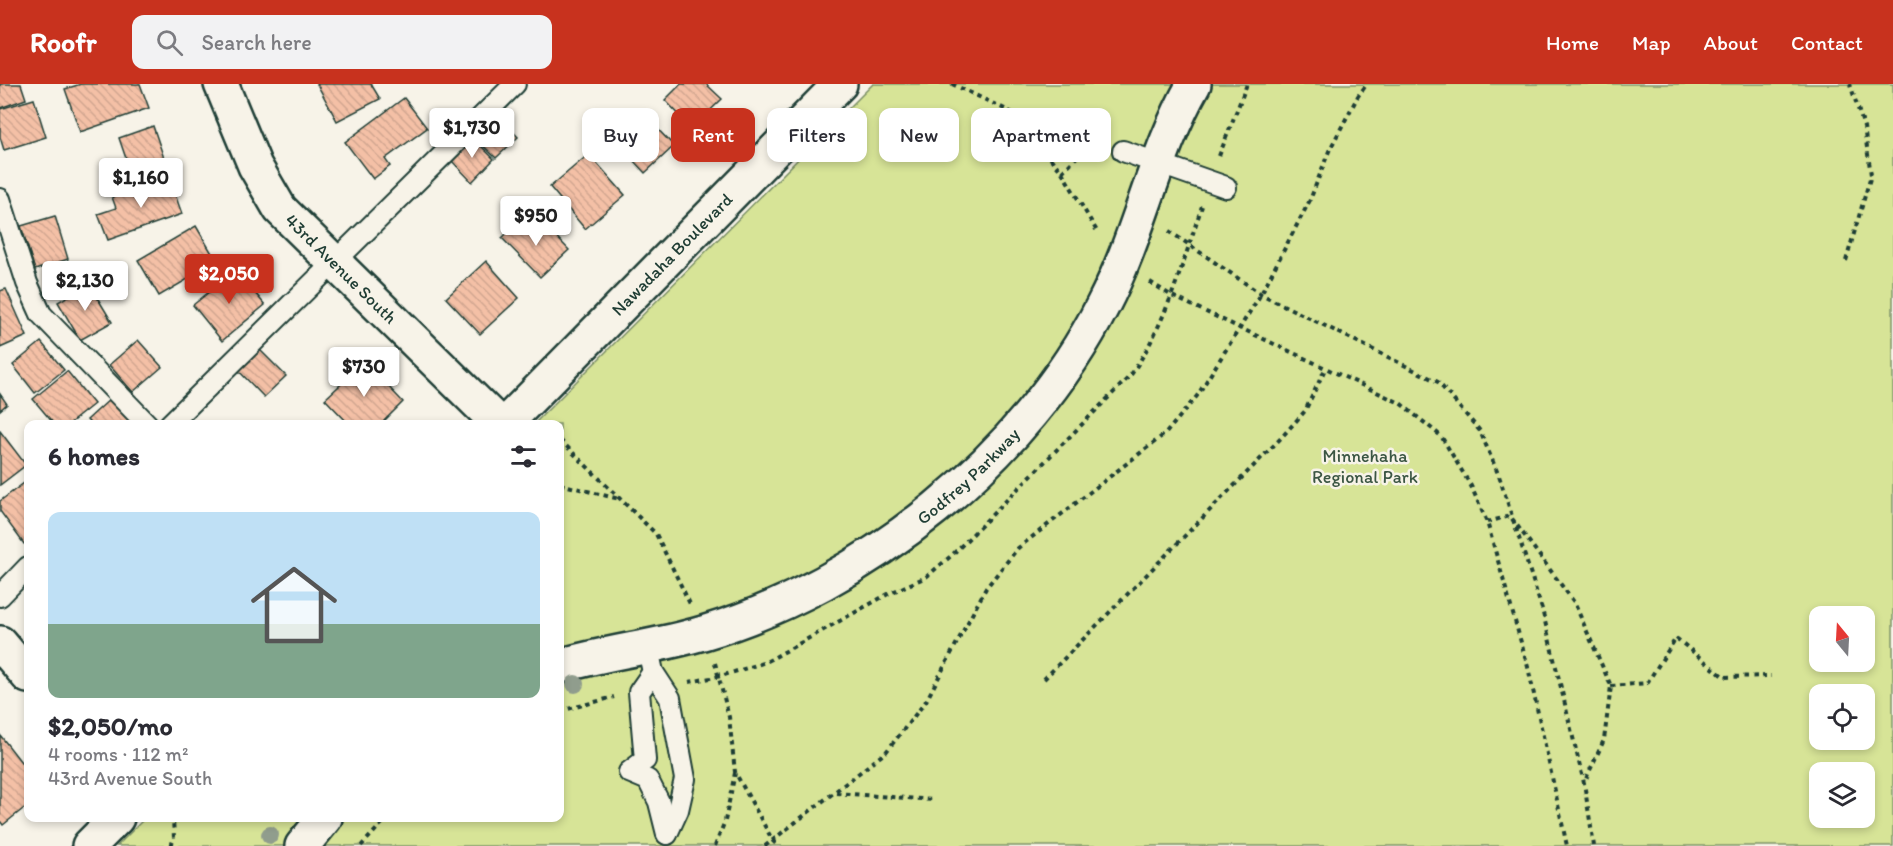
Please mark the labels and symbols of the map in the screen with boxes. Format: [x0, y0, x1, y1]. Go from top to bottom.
pin: $1,730 [423, 108, 521, 159]
pin: $1,160 [92, 158, 190, 209]
street label: Nawadaha Boulevard [607, 188, 737, 320]
pin: $950 [500, 196, 572, 247]
street label: 43rd Avenue South [281, 209, 401, 329]
pin: $2,050 [180, 254, 278, 305]
pin: $2,130 [36, 261, 134, 312]
pin: $730 [328, 347, 400, 398]
street label: Godfrey Parkway [912, 423, 1025, 529]
park label: Minnehaha Regional Park [1312, 445, 1418, 488]
north arrow [1809, 606, 1875, 672]

